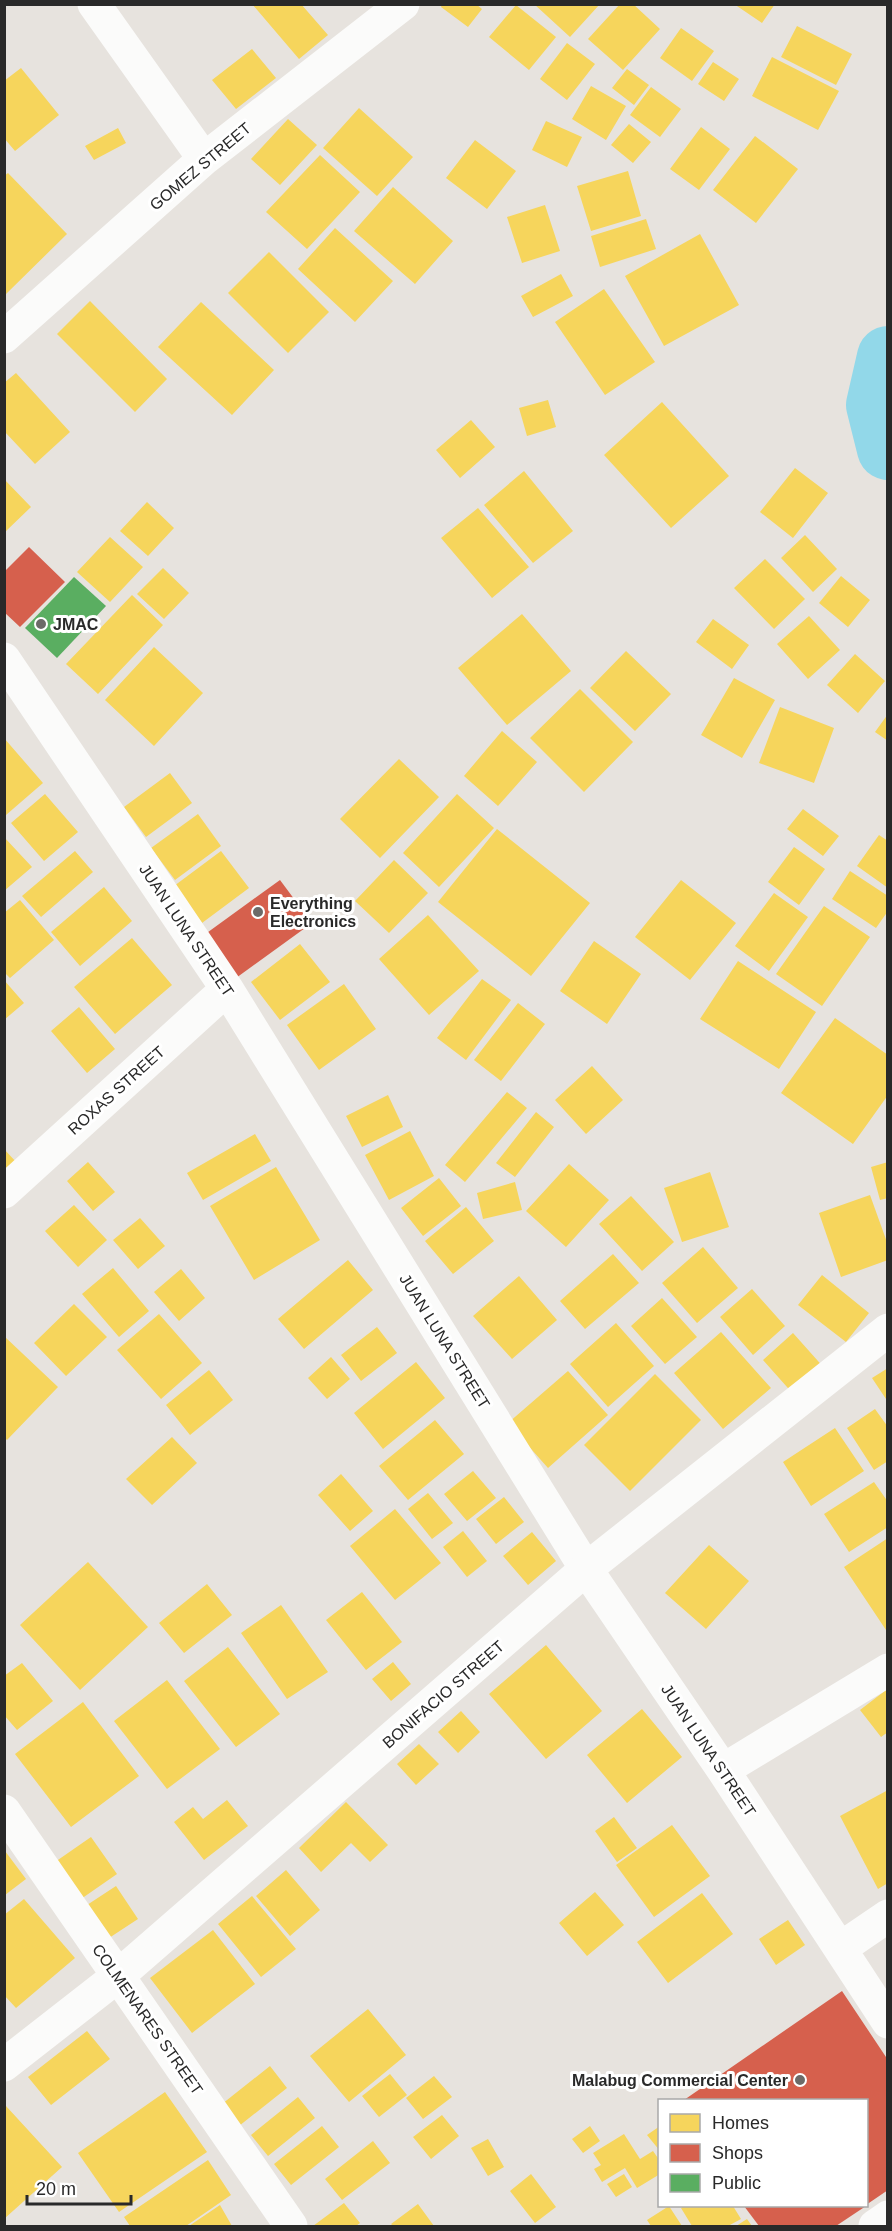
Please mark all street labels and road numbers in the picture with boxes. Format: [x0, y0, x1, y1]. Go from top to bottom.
street label: GOMEZ STREET [147, 119, 254, 213]
street label: JUAN LUNA STREET [136, 861, 237, 1000]
street label: ROXAS STREET [65, 1043, 168, 1138]
street label: JUAN LUNA STREET [396, 1271, 493, 1412]
street label: BONIFACIO STREET [379, 1637, 507, 1752]
street label: JUAN LUNA STREET [658, 1681, 759, 1820]
street label: COLMENARES STREET [89, 1941, 206, 2098]

